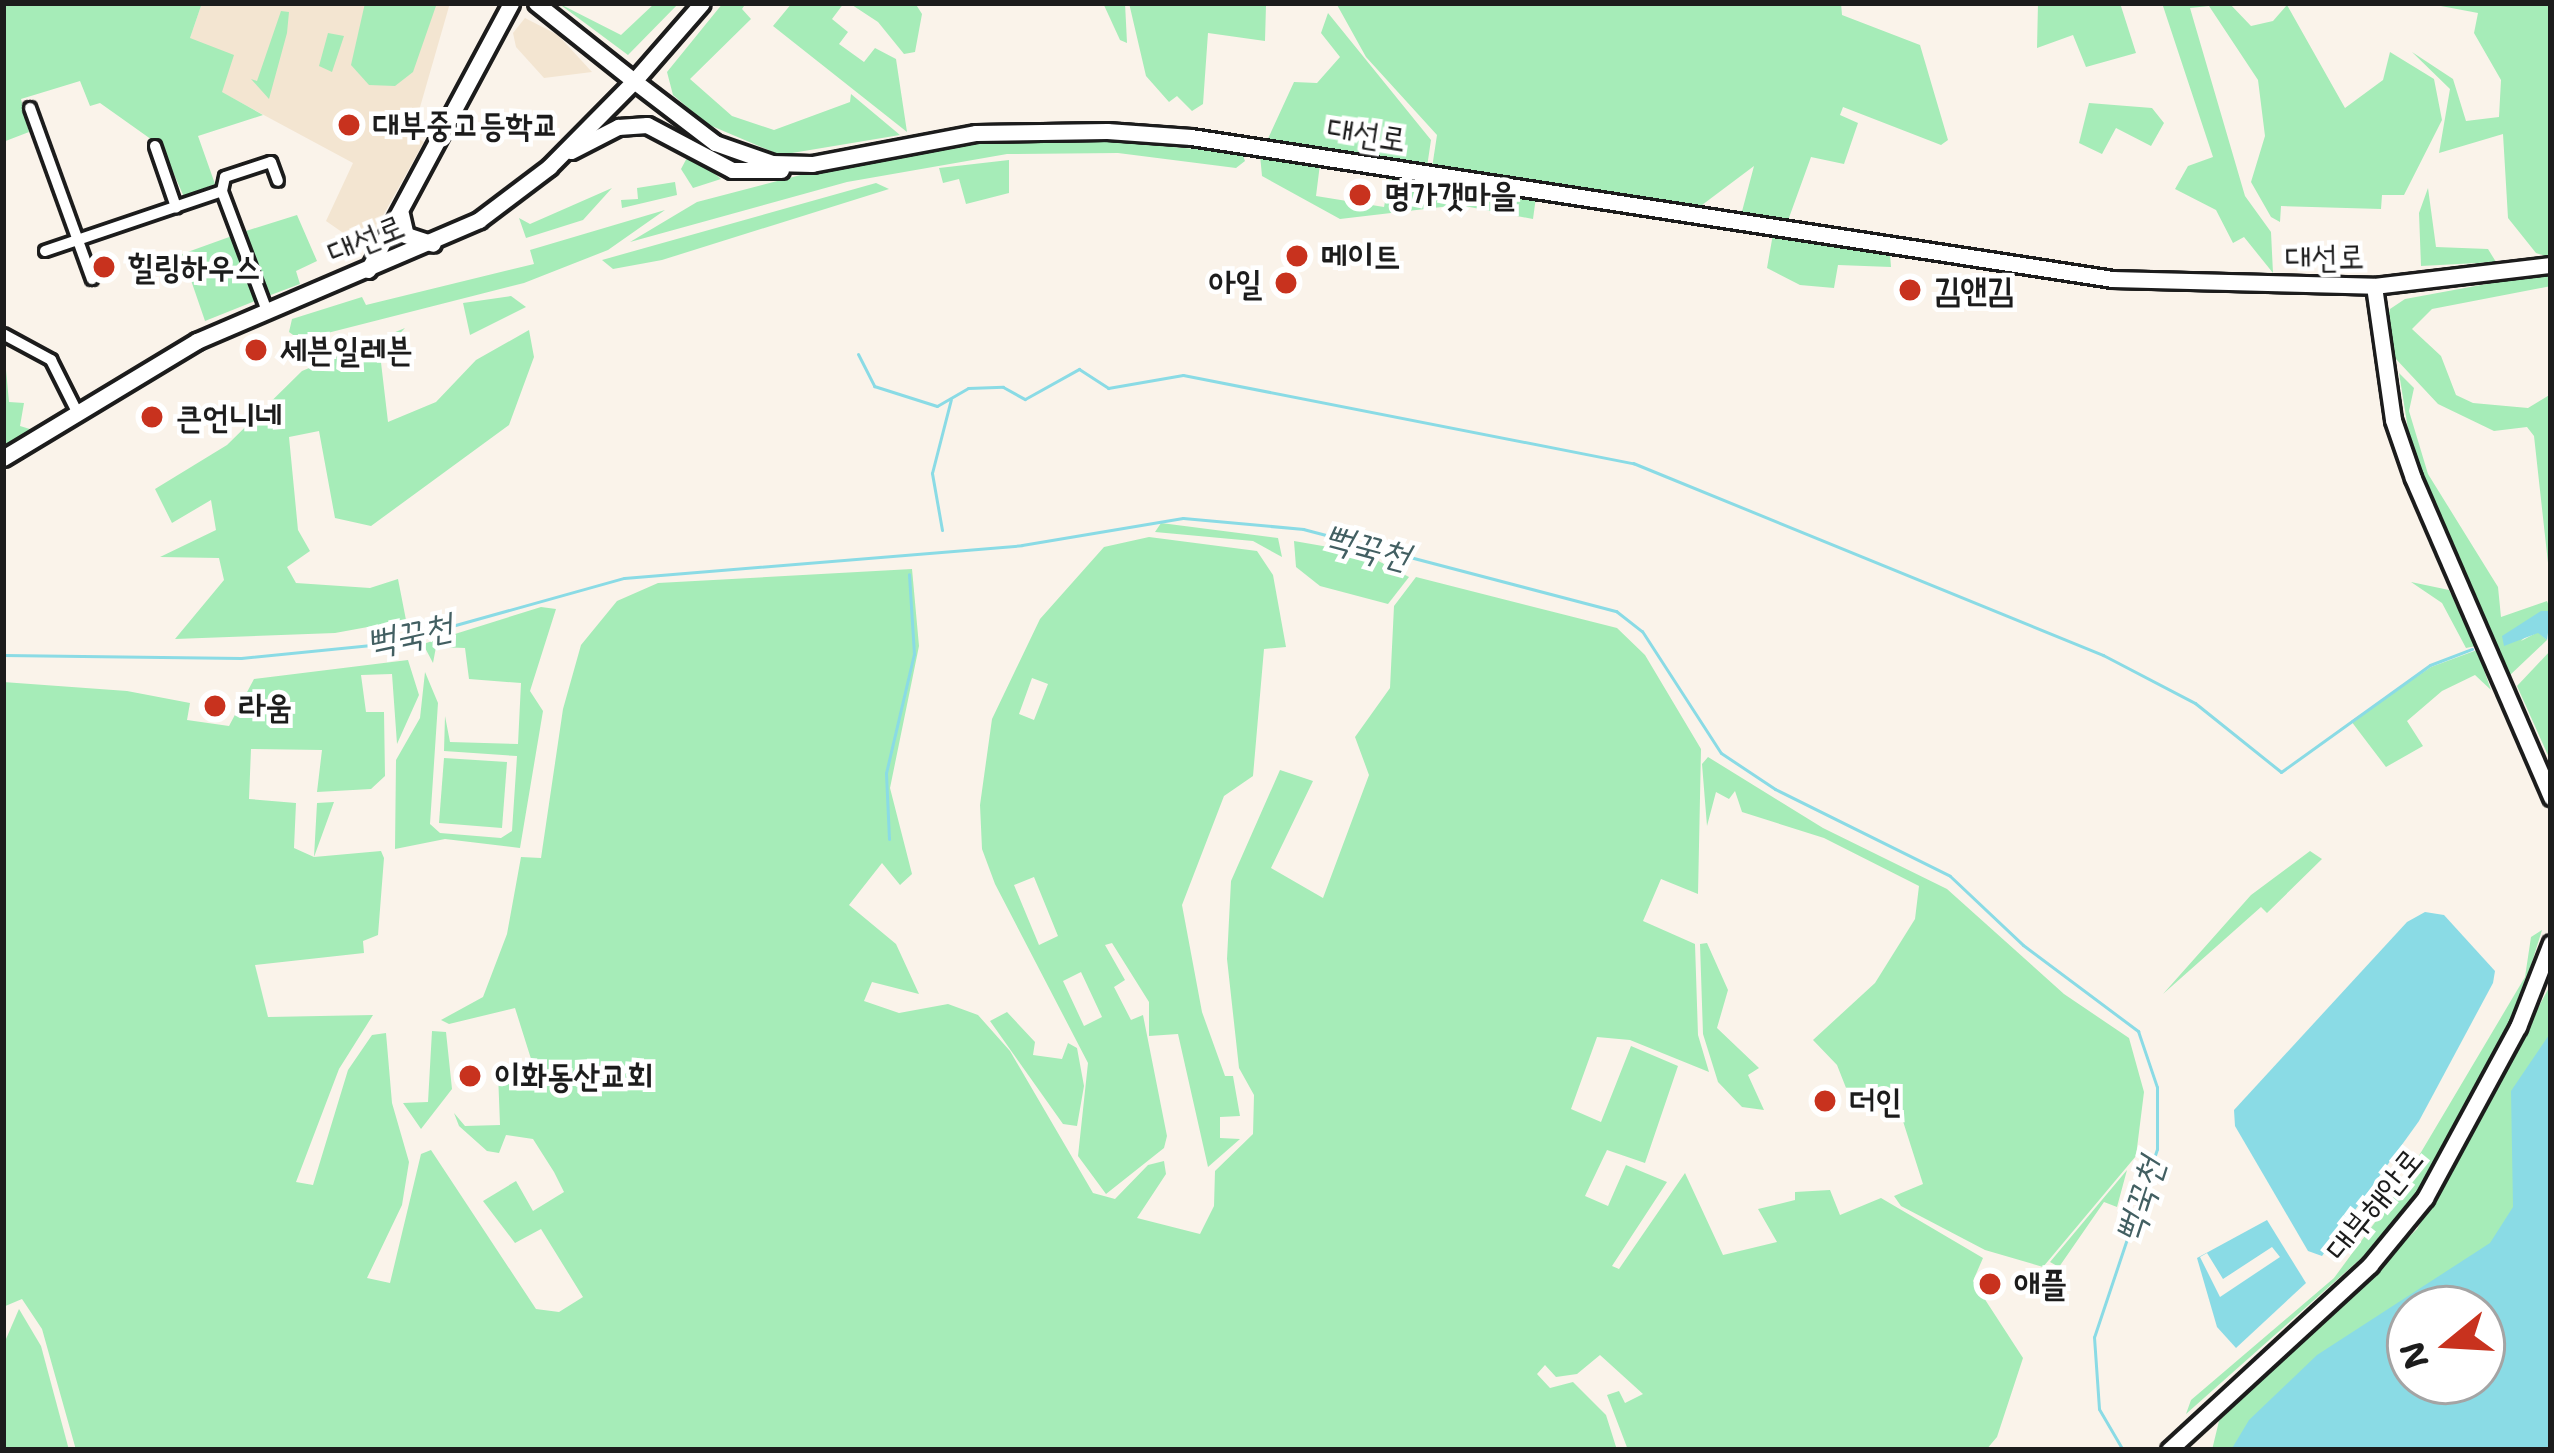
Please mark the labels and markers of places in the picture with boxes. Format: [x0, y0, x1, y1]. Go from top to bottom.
place label: 대부중고등학교 [373, 105, 559, 145]
marker: 대부중고등학교 [336, 112, 362, 138]
place label: 명가갯마을 [1384, 175, 1517, 215]
marker: 명가갯마을 [1347, 182, 1373, 208]
place label: 메이트 [1321, 236, 1401, 276]
marker: 메이트 [1284, 243, 1310, 269]
place label: 힐링하우스 [128, 247, 261, 287]
marker: 힐링하우스 [91, 254, 117, 280]
place label: 아일 [1209, 263, 1262, 303]
marker: 아일 [1273, 270, 1299, 296]
place label: 김앤김 [1934, 270, 2014, 310]
marker: 김앤김 [1897, 277, 1923, 303]
place label: 세븐일레븐 [280, 330, 413, 370]
marker: 세븐일레븐 [243, 337, 269, 363]
place label: 큰언니네 [176, 397, 282, 437]
marker: 큰언니네 [139, 404, 165, 430]
place label: 라움 [239, 686, 292, 726]
marker: 라움 [202, 693, 228, 719]
place label: 이화동산교회 [494, 1056, 653, 1096]
marker: 이화동산교회 [457, 1063, 483, 1089]
place label: 더인 [1849, 1081, 1902, 1121]
marker: 더인 [1812, 1088, 1838, 1114]
place label: 애플 [2014, 1264, 2067, 1304]
marker: 애플 [1977, 1271, 2003, 1297]

